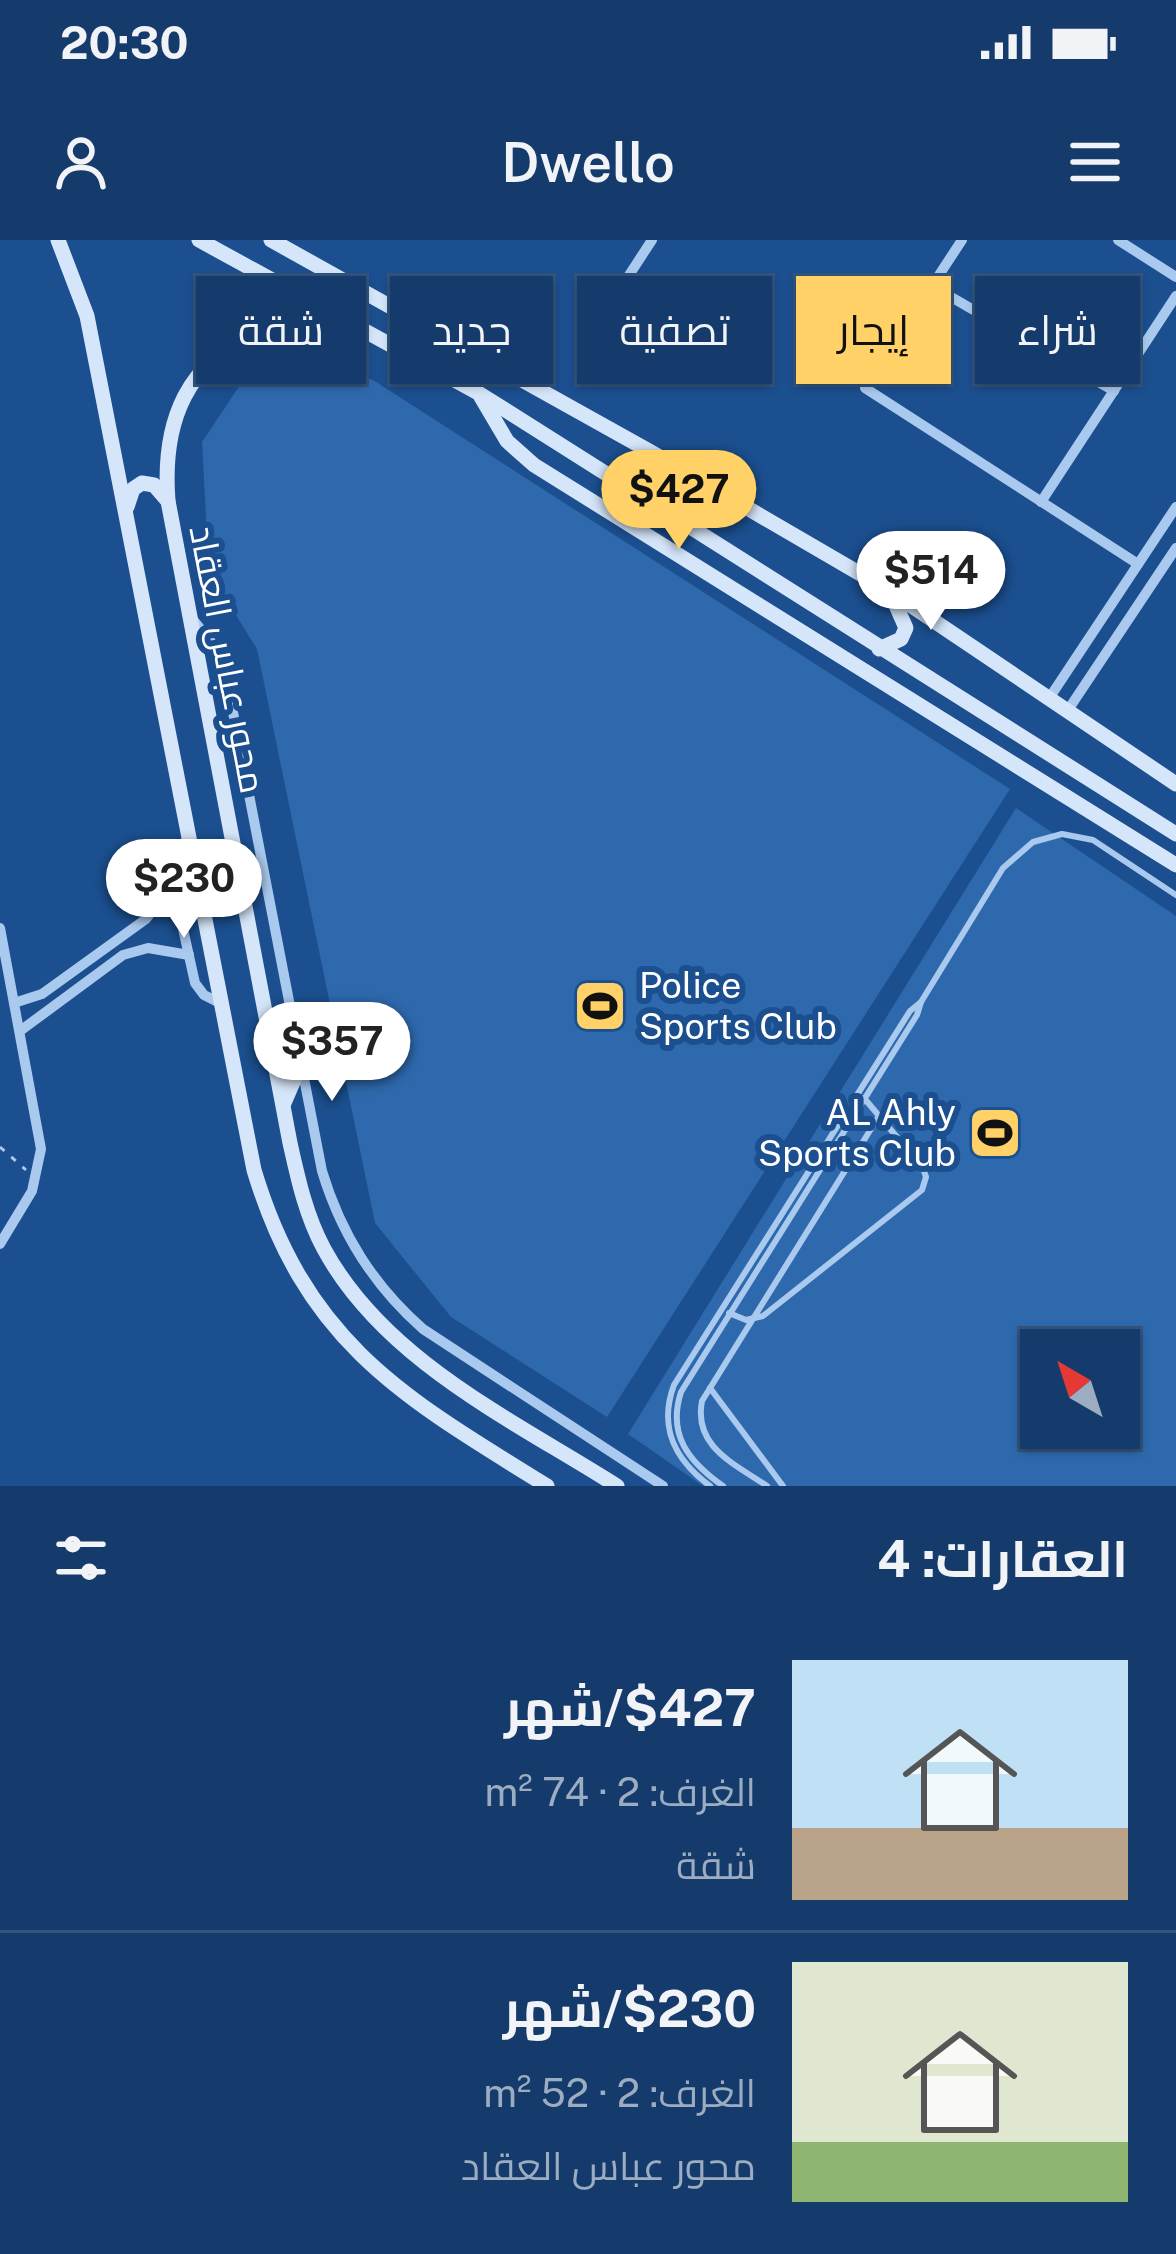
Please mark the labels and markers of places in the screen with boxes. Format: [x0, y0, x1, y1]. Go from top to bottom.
pin: $427 [608, 450, 750, 552]
pin: $514 [860, 531, 1002, 633]
pin: $230 [113, 839, 255, 941]
place label: Police Sports Club [639, 964, 837, 1047]
sports icon: Police Sports Club [572, 978, 628, 1034]
pin: $357 [261, 1002, 403, 1104]
place label: AL Ahly Sports Club [758, 1091, 956, 1174]
sports icon: AL Ahly Sports Club [967, 1105, 1023, 1161]

